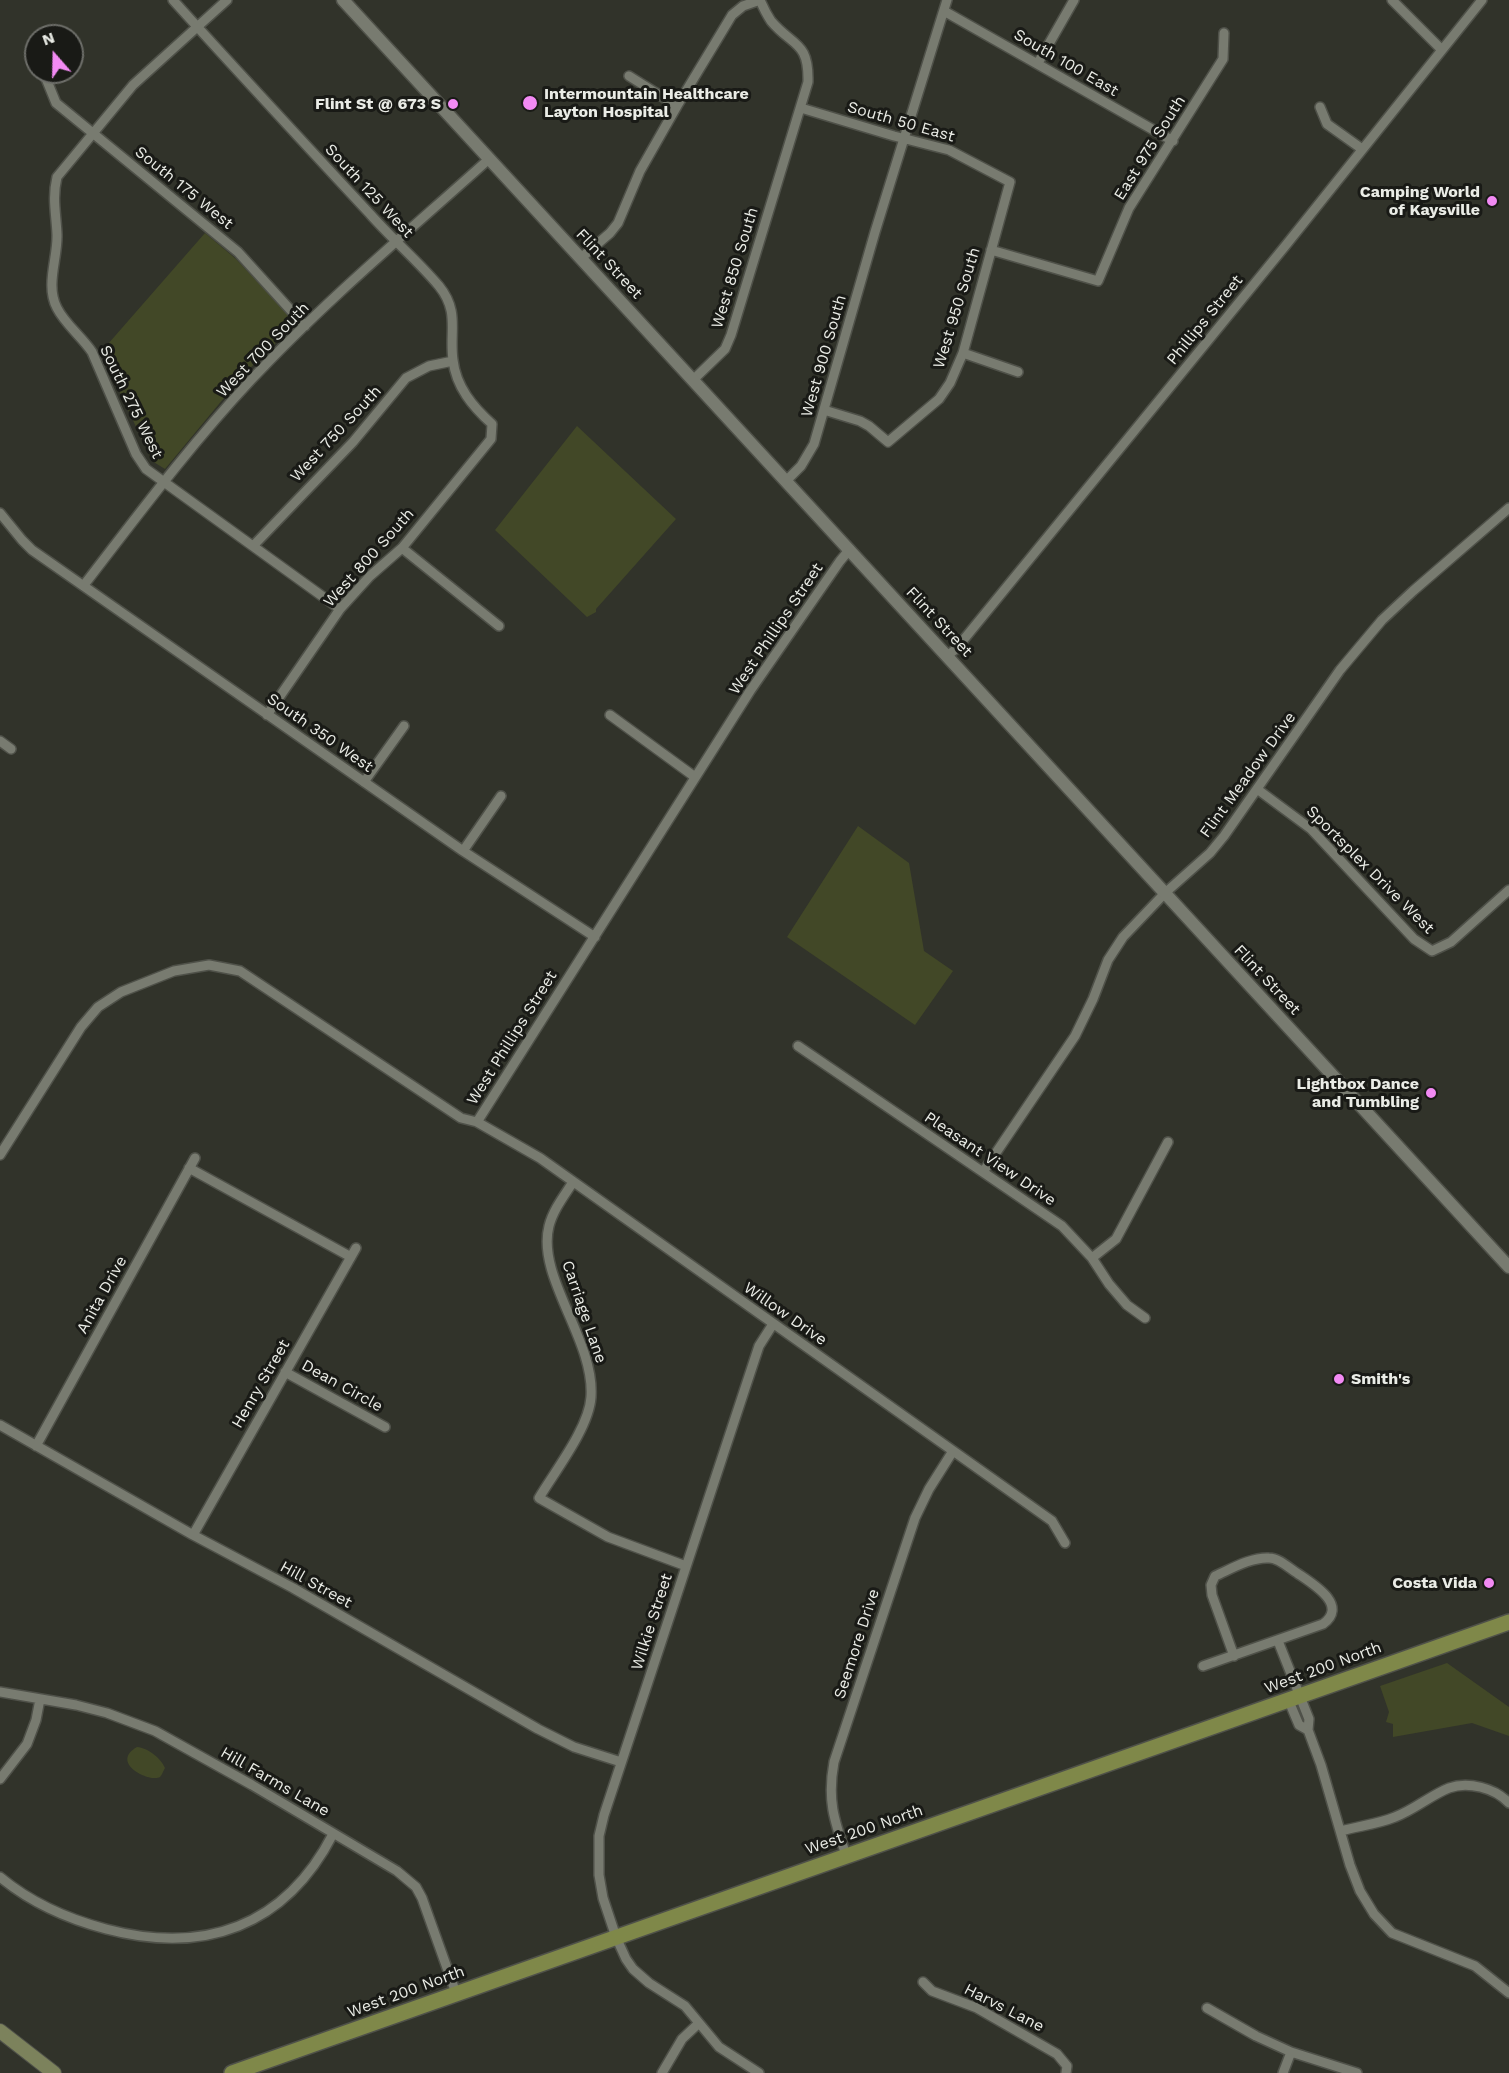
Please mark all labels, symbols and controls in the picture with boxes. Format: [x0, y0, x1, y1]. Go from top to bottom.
north arrow [24, 24, 84, 84]
street label: South 100 East [1010, 25, 1122, 101]
text: N [40, 28, 57, 49]
place label: Intermountain Healthcare Layton Hospital [544, 84, 749, 122]
street label: East 975 South [1110, 92, 1190, 204]
place label: Flint St @ 673 S [315, 94, 441, 114]
marker: Intermountain Healthcare Layton Hospital [521, 94, 539, 112]
marker: Flint St @ 673 S [446, 97, 460, 111]
street label: South 50 East [845, 97, 957, 147]
street label: South 125 West [321, 140, 417, 242]
street label: South 175 West [131, 142, 237, 234]
place label: Camping World of Kaysville [1360, 182, 1480, 220]
marker: Camping World of Kaysville [1485, 194, 1499, 208]
street label: West 850 South [707, 205, 763, 331]
street label: Flint Street [572, 225, 646, 303]
street label: West 950 South [929, 245, 985, 371]
street label: Phillips Street [1163, 271, 1247, 369]
street label: West 900 South [797, 293, 851, 419]
street label: West 700 South [213, 298, 313, 402]
street label: South 275 West [95, 342, 167, 462]
street label: West 750 South [286, 382, 386, 486]
street label: West 800 South [320, 505, 418, 611]
street label: West Phillips Street [725, 560, 827, 698]
street label: Flint Street [902, 583, 976, 661]
street label: South 350 West [263, 689, 377, 777]
street label: Flint Meadow Drive [1196, 708, 1300, 842]
street label: Sportsplex Drive West [1302, 802, 1438, 938]
street label: Flint Street [1230, 941, 1304, 1019]
street label: West Phillips Street [463, 967, 561, 1109]
place label: Lightbox Dance and Tumbling [1297, 1074, 1419, 1112]
marker: Lightbox Dance and Tumbling [1424, 1086, 1438, 1100]
street label: Pleasant View Drive [921, 1108, 1059, 1210]
street label: Anita Drive [73, 1253, 131, 1337]
street label: Carriage Lane [557, 1258, 611, 1366]
street label: Willow Drive [740, 1278, 830, 1350]
street label: Henry Street [228, 1336, 294, 1432]
street label: Dean Circle [298, 1356, 386, 1416]
place label: Smith's [1351, 1369, 1410, 1389]
marker: Smith's [1332, 1372, 1346, 1386]
street label: Hill Street [277, 1557, 355, 1613]
street label: Wilkie Street [627, 1571, 677, 1673]
place label: Costa Vida [1392, 1573, 1477, 1593]
marker: Costa Vida [1482, 1576, 1496, 1590]
street label: Seemore Drive [830, 1587, 884, 1701]
street label: West 200 North [1262, 1638, 1384, 1698]
street label: Hill Farms Lane [217, 1743, 333, 1821]
street label: West 200 North [803, 1801, 925, 1859]
street label: West 200 North [345, 1962, 467, 2022]
street label: Harvs Lane [961, 1980, 1047, 2036]

